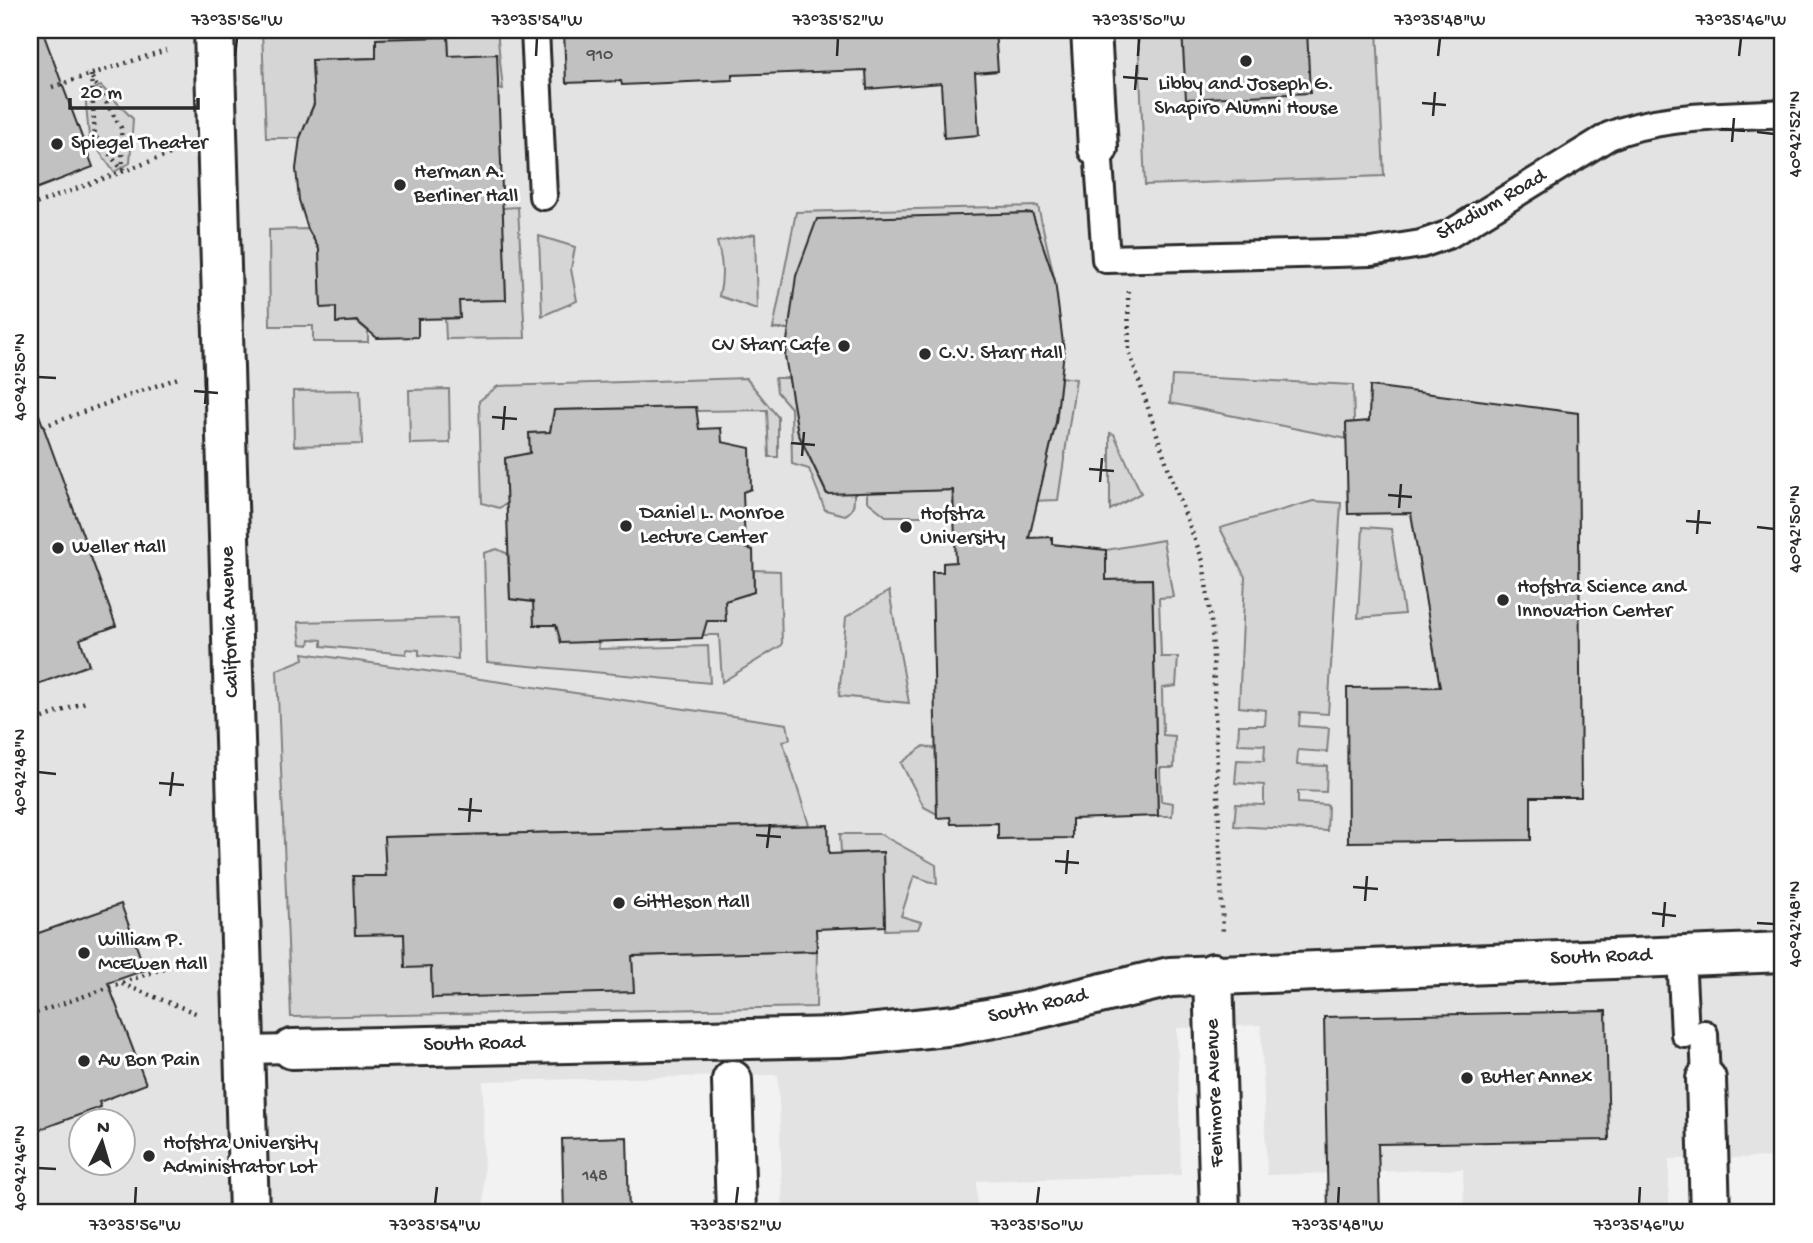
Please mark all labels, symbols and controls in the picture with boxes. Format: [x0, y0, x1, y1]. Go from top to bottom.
text: 73°35'56"W [190, 11, 283, 32]
text: 73°35'54"W [491, 11, 582, 32]
text: 73°35'52"W [791, 11, 884, 32]
text: 73°35'50"W [1092, 11, 1185, 32]
text: 73°35'48"W [1393, 11, 1486, 32]
text: 73°35'46"W [1695, 11, 1786, 32]
house number: 910 [586, 45, 613, 66]
marker: Libby and Joseph G. Shapiro Alumni House [1238, 53, 1254, 69]
scale bar [70, 66, 198, 110]
place label: Libby and Joseph G. Shapiro Alumni House [1154, 73, 1339, 122]
text: 20 m [80, 82, 122, 107]
text: 40°42'52"N [1786, 91, 1807, 177]
place label: Spiegel Theater [71, 132, 209, 157]
marker: Spiegel Theater [49, 136, 65, 152]
place label: Herman A. Berliner Hall [413, 161, 518, 210]
street label: Stadium Road [1433, 164, 1553, 247]
marker: Herman A. Berliner Hall [392, 177, 408, 193]
text: 40°42'50"N [11, 333, 32, 421]
place label: CV Starr Cafe [712, 334, 831, 359]
marker: CV Starr Cafe [836, 338, 852, 354]
place label: C.V. Starr Hall [939, 342, 1063, 367]
marker: C.V. Starr Hall [917, 346, 933, 362]
text: 40°42'50"N [1786, 485, 1807, 573]
place label: Daniel L. Monroe Lecture Center [638, 502, 785, 551]
place label: Hofstra University [920, 503, 1005, 552]
marker: Daniel L. Monroe Lecture Center [618, 518, 634, 534]
marker: Hofstra University [898, 519, 914, 535]
place label: Weller Hall [72, 536, 166, 561]
marker: Weller Hall [50, 540, 66, 556]
street label: California Avenue [216, 545, 246, 698]
place label: Hofstra Science and Innovation Center [1517, 576, 1688, 625]
marker: Hofstra Science and Innovation Center [1495, 592, 1511, 608]
text: 40°42'48"N [11, 729, 32, 815]
text: 40°42'48"N [1786, 881, 1807, 967]
place label: Gittleson Hall [633, 891, 750, 916]
marker: Gittleson Hall [611, 895, 627, 911]
place label: William P. McEwen Hall [98, 929, 208, 978]
street label: South Road [1550, 944, 1654, 972]
marker: William P. McEwen Hall [76, 945, 92, 961]
street label: South Road [986, 983, 1092, 1031]
street label: Fenimore Avenue [1201, 1017, 1231, 1169]
street label: South Road [423, 1032, 526, 1058]
place label: Au Bon Pain [98, 1049, 200, 1074]
marker: Au Bon Pain [76, 1053, 92, 1069]
place label: Butler Annex [1480, 1066, 1592, 1091]
marker: Butler Annex [1459, 1070, 1475, 1086]
north arrow [66, 1106, 136, 1176]
text: N [96, 1117, 110, 1141]
text: 40°42'46"N [11, 1125, 32, 1211]
place label: Hofstra University Administrator Lot [163, 1132, 319, 1181]
marker: Hofstra University Administrator Lot [141, 1148, 157, 1164]
house number: 148 [581, 1166, 608, 1187]
text: 73°35'56"W [88, 1216, 181, 1237]
text: 73°35'54"W [389, 1216, 480, 1237]
text: 73°35'52"W [689, 1216, 782, 1237]
text: 73°35'50"W [990, 1216, 1083, 1237]
text: 73°35'48"W [1291, 1216, 1384, 1237]
text: 73°35'46"W [1593, 1216, 1684, 1237]

